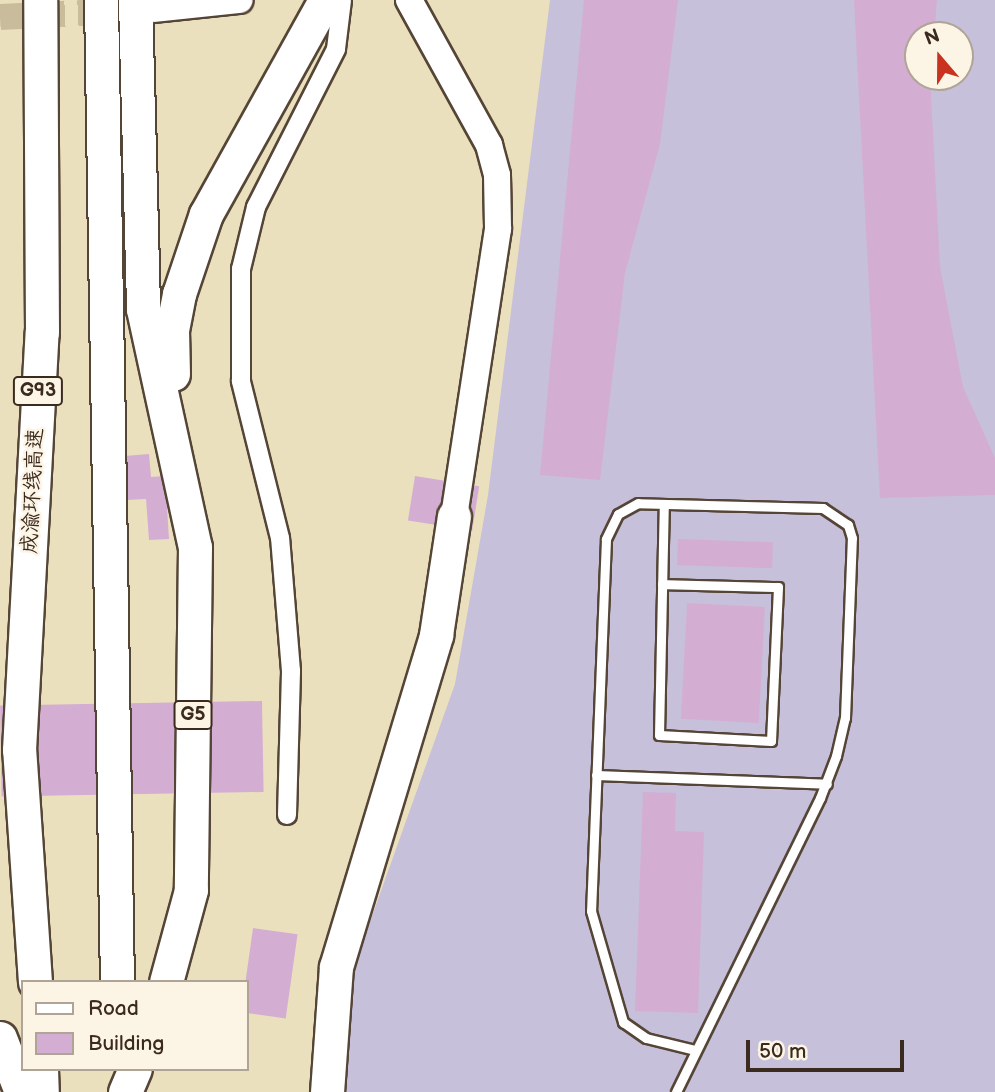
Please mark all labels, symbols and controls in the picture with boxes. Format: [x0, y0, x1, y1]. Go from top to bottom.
north arrow [904, 21, 974, 91]
text: N [922, 24, 943, 51]
road number: G93 [12, 376, 64, 406]
street label: 成渝环线高速 [17, 427, 49, 555]
road number: G5 [172, 700, 214, 730]
legend [21, 980, 248, 1071]
text: Road [88, 996, 139, 1021]
scale bar [750, 1026, 908, 1070]
text: Building [88, 1031, 164, 1056]
text: 50 m [759, 1039, 806, 1064]

